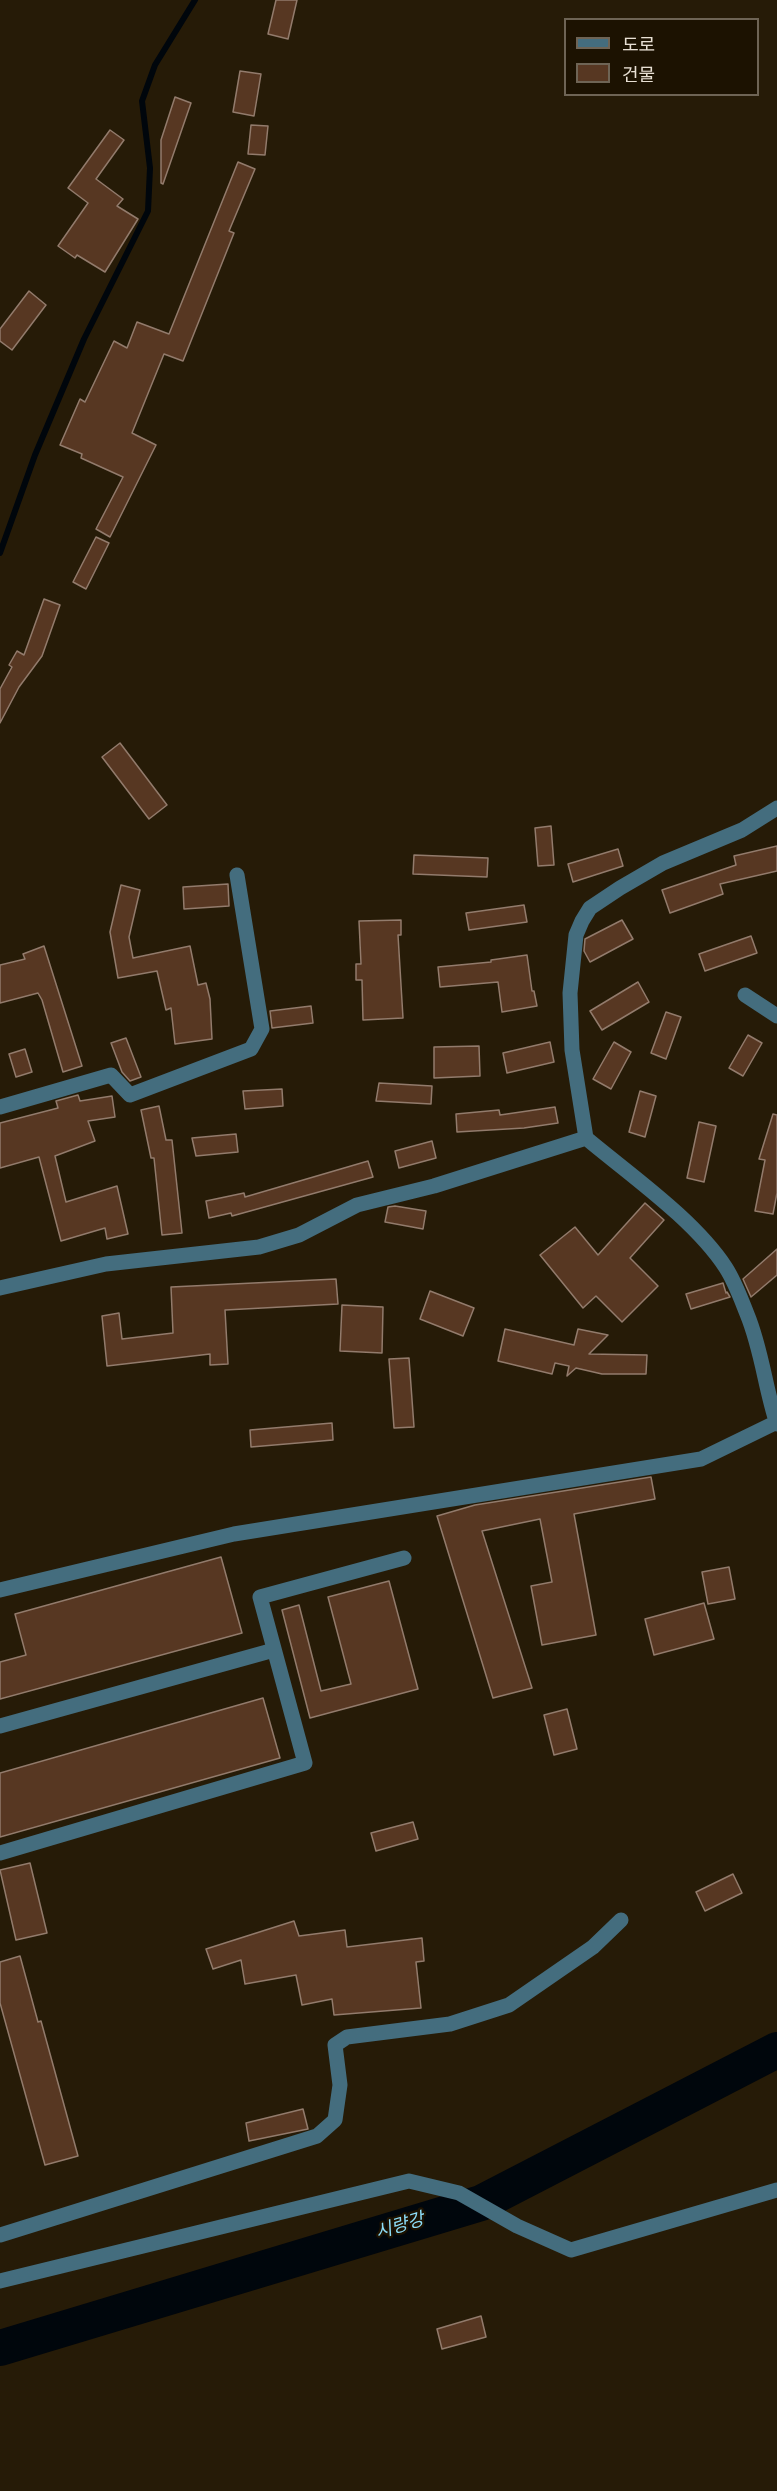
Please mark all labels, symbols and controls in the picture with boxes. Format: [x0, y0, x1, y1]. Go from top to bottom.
legend [564, 18, 759, 96]
text: 도로 [622, 33, 655, 57]
text: 건물 [622, 63, 655, 87]
water label: 시량강 [373, 2209, 427, 2245]

